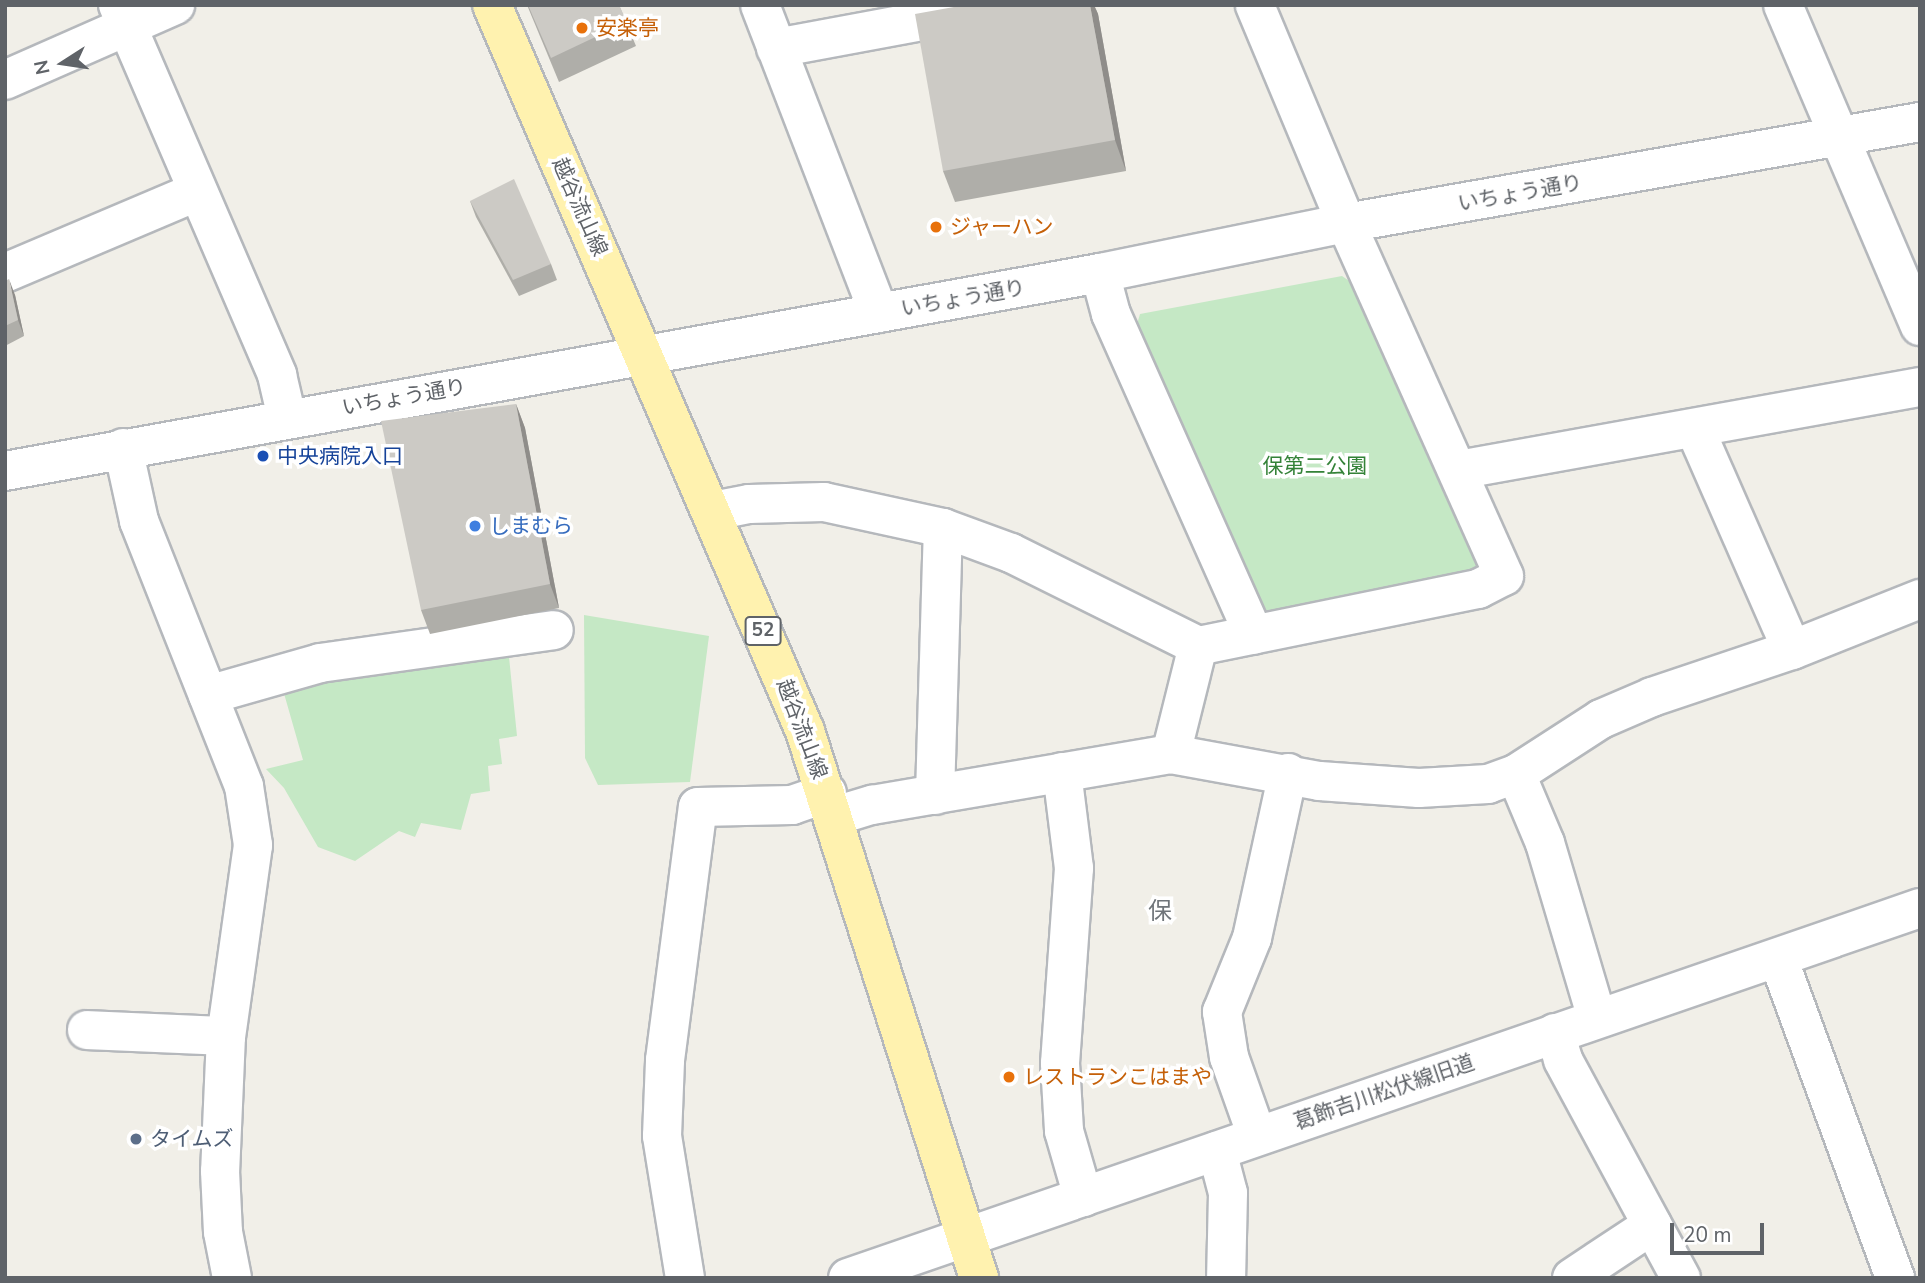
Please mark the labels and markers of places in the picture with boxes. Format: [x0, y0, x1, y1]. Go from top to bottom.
place label: 安楽亭 [596, 15, 659, 41]
marker: 安楽亭 [574, 20, 590, 36]
place label: ジャーハン [950, 214, 1055, 240]
marker: ジャーハン [928, 219, 944, 235]
place label: 中央病院入口 [277, 443, 403, 469]
marker: 中央病院入口 [255, 448, 271, 464]
place label: しまむら [489, 513, 573, 539]
marker: しまむら [467, 518, 483, 534]
place label: レストランこはまや [1023, 1064, 1212, 1090]
marker: レストランこはまや [1001, 1069, 1017, 1085]
place label: タイムズ [150, 1126, 234, 1152]
marker: タイムズ [128, 1131, 144, 1147]

